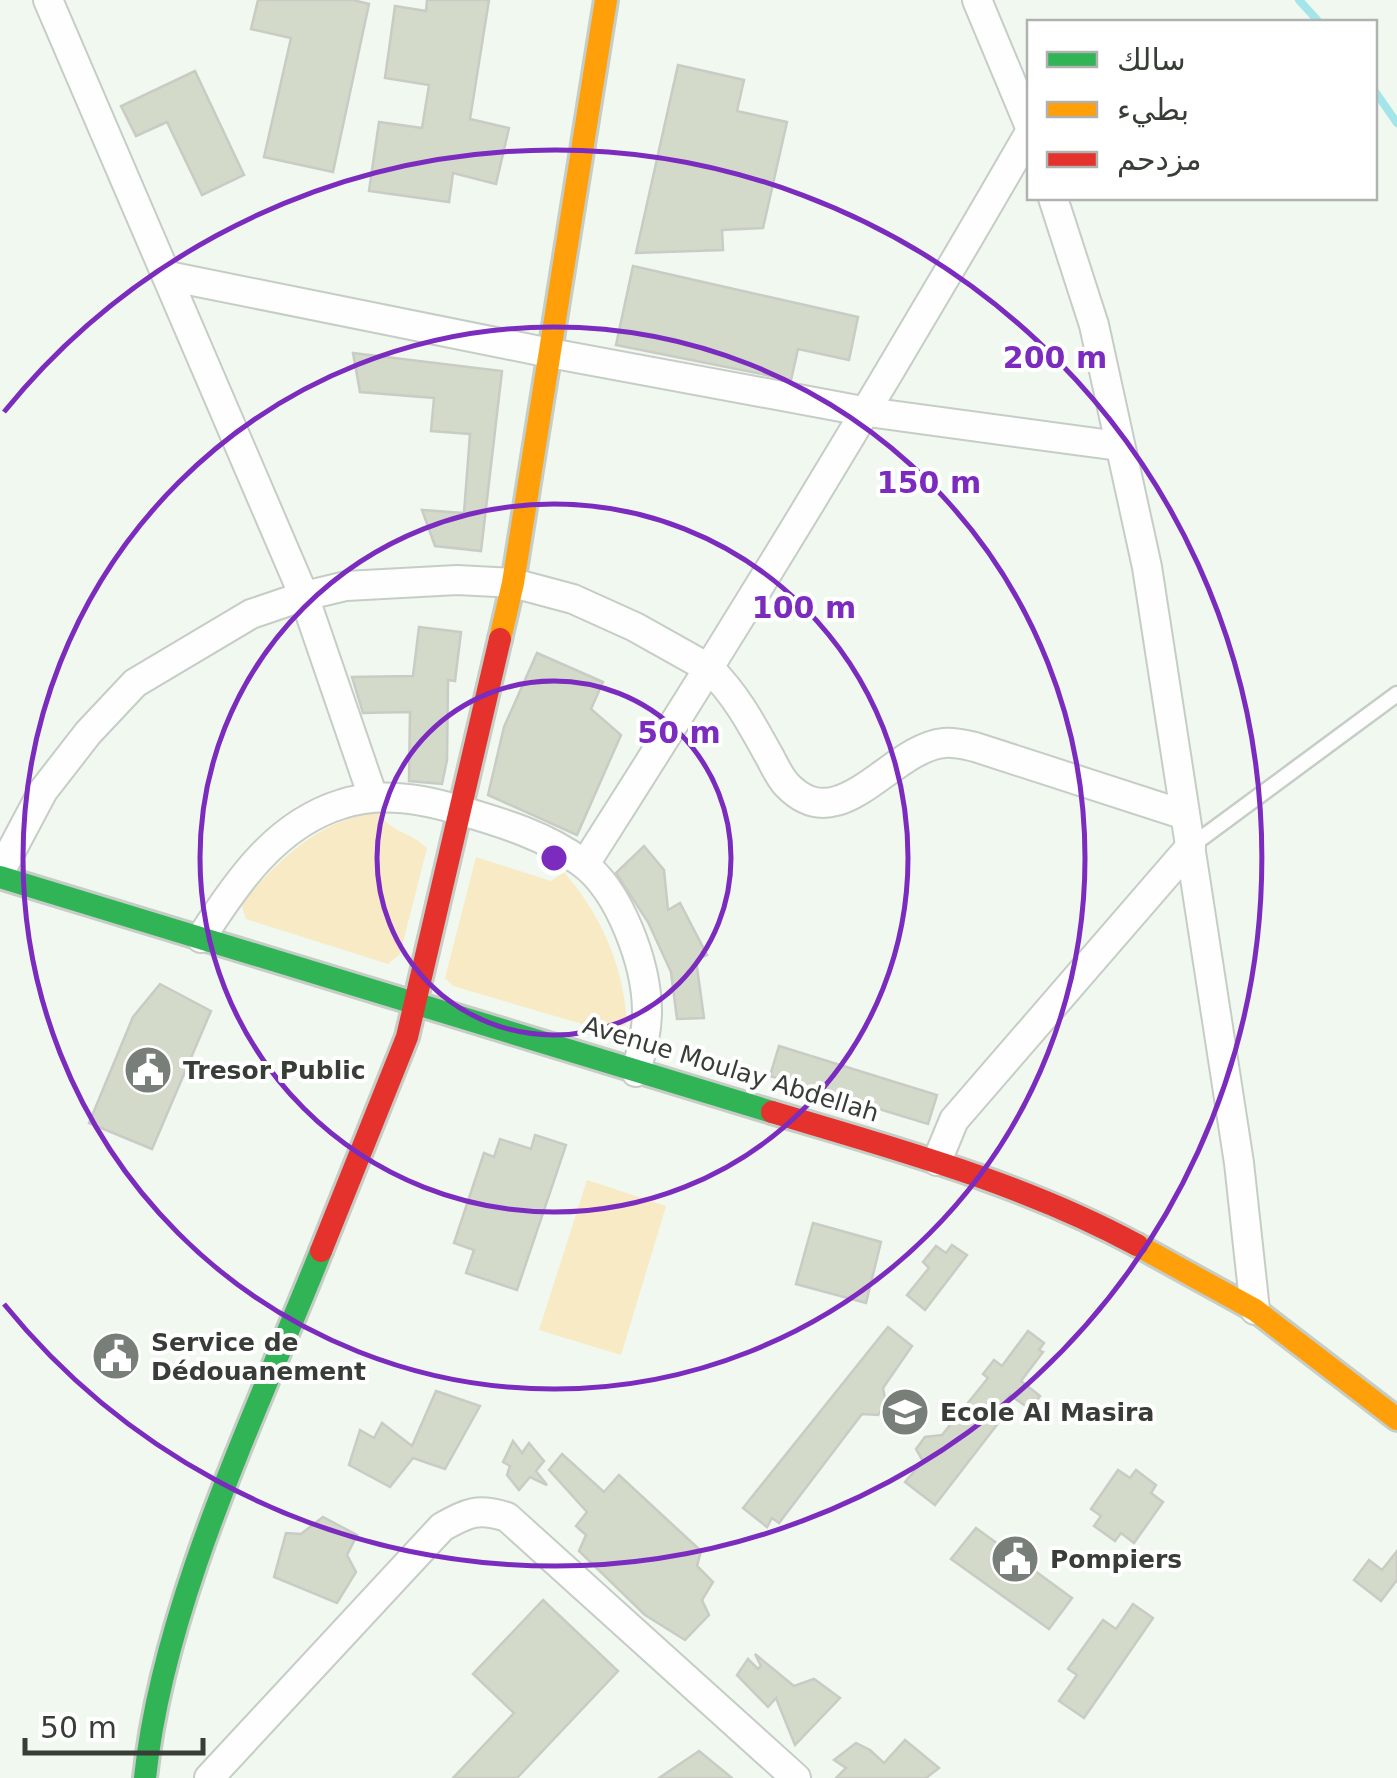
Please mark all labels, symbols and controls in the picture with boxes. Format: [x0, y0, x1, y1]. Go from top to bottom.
legend [1027, 20, 1377, 200]
text: سالك [1117, 42, 1186, 77]
text: بطيء [1117, 92, 1189, 128]
text: مزدحم [1117, 142, 1202, 178]
text: 200 m [1003, 340, 1107, 375]
text: 150 m [877, 465, 981, 500]
text: 100 m [752, 590, 856, 625]
text: 50 m [637, 715, 721, 750]
centre of rings [536, 840, 572, 876]
street label: Avenue Moulay Abdellah [580, 1010, 882, 1128]
public building icon: Tresor Public [122, 1044, 174, 1096]
place label: Tresor Public [183, 1056, 366, 1085]
place label: Service de Dédouanement [151, 1328, 366, 1386]
public building icon: Service de Dédouanement [90, 1330, 142, 1382]
school or university icon: Ecole Al Masira [879, 1386, 931, 1438]
place label: Ecole Al Masira [940, 1398, 1154, 1427]
public building icon: Pompiers [989, 1533, 1041, 1585]
place label: Pompiers [1050, 1545, 1182, 1574]
scale bar [25, 1693, 202, 1755]
text: 50 m [40, 1710, 117, 1745]

